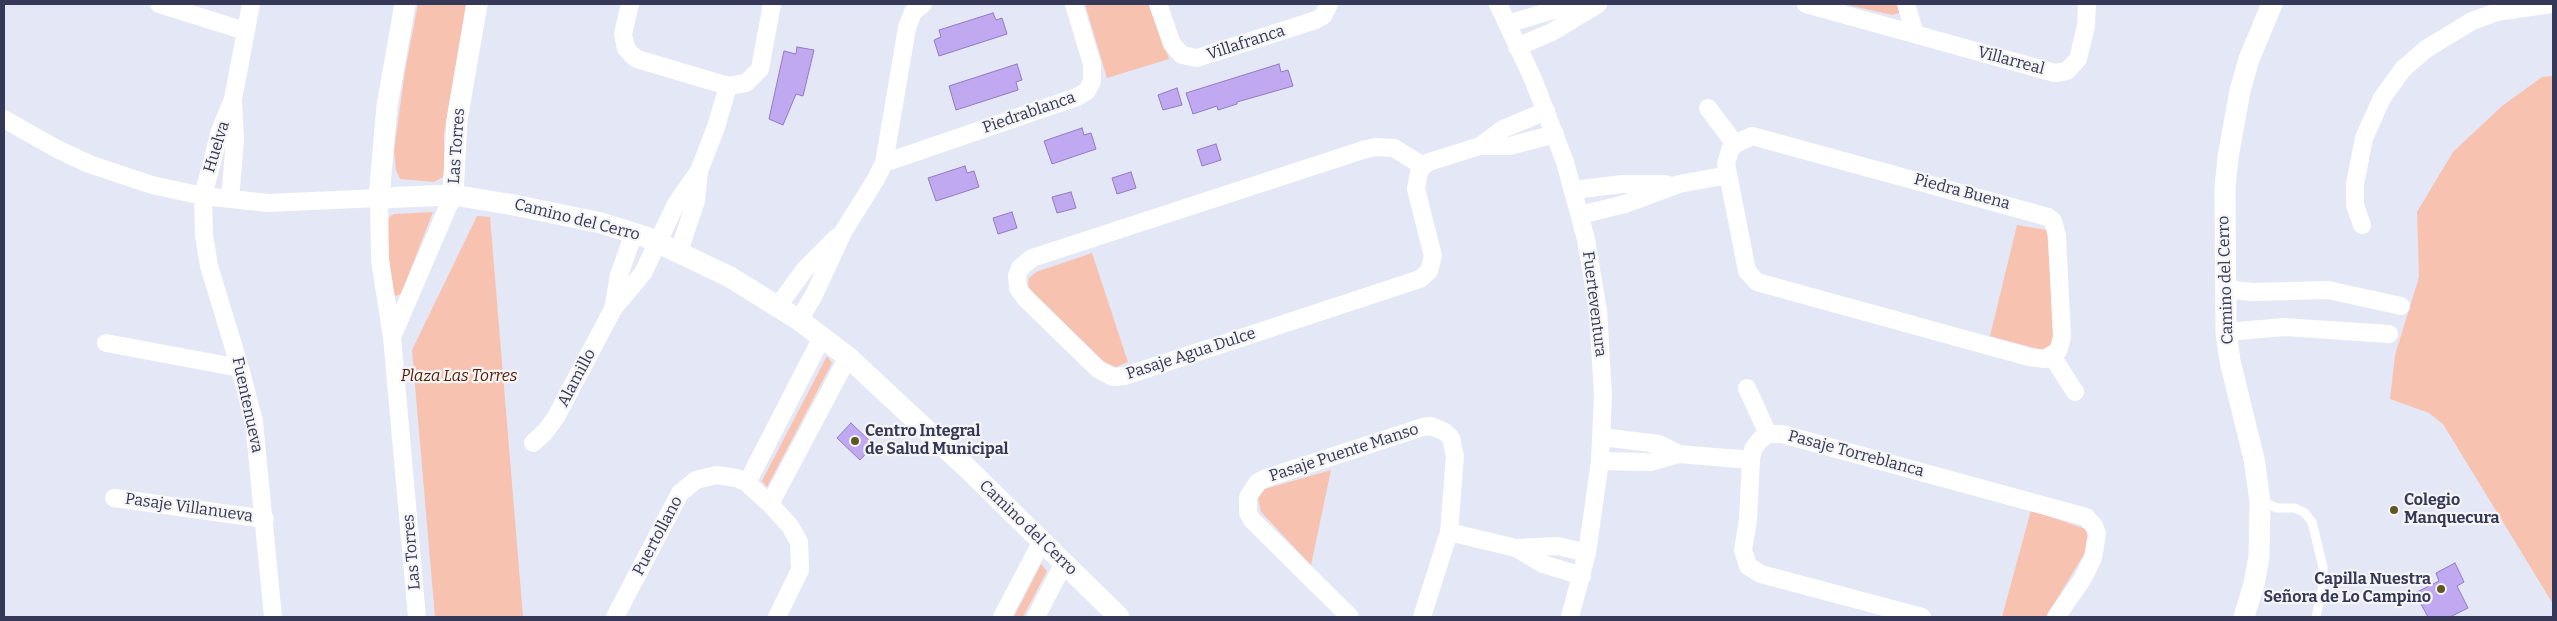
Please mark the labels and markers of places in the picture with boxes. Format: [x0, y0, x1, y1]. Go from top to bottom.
place label: Centro Integral de Salud Municipal [865, 422, 1009, 460]
marker: Centro Integral de Salud Municipal [849, 435, 861, 447]
place label: Colegio Manquecura [2404, 491, 2500, 529]
marker: Colegio Manquecura [2388, 504, 2400, 516]
place label: Capilla Nuestra Señora de Lo Campino [2264, 570, 2431, 608]
marker: Capilla Nuestra Señora de Lo Campino [2435, 583, 2447, 595]

